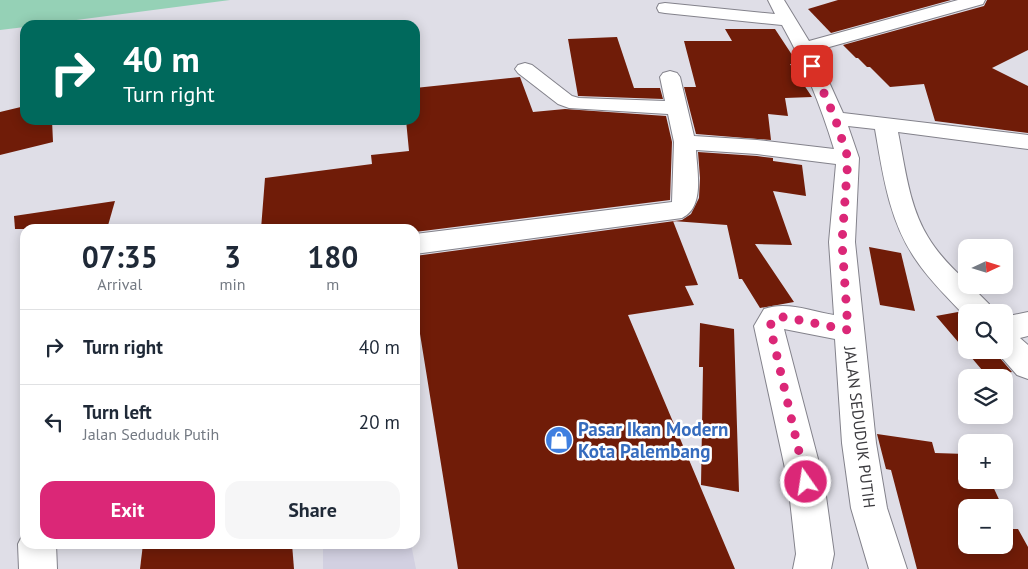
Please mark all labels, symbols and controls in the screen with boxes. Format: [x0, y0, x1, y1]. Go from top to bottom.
text: 40 m [123, 36, 200, 82]
icon: right [40, 40, 105, 105]
pin [791, 45, 833, 87]
icon: arrive [798, 52, 826, 80]
text: Turn right [123, 80, 215, 108]
text: 07:35 [82, 237, 158, 276]
text: 3 [224, 237, 241, 276]
text: 180 [307, 237, 358, 276]
north arrow [958, 239, 1012, 294]
map controls [958, 239, 1013, 554]
text: Arrival [97, 274, 142, 294]
text: min [220, 274, 246, 294]
text: m [326, 274, 339, 294]
button: search [958, 304, 1013, 359]
icon: right [40, 333, 68, 361]
text: Turn right [83, 335, 163, 359]
text: 40 m [359, 335, 400, 359]
street label: JALAN SEDUDUK PUTIH [840, 344, 880, 509]
button: layers [958, 369, 1013, 424]
text: Turn left [83, 400, 152, 424]
icon: left [40, 408, 68, 436]
text: 20 m [359, 410, 400, 434]
place label: Pasar Ikan Modern Kota Palembang [578, 417, 728, 463]
text: Jalan Seduduk Putih [83, 424, 219, 444]
shop icon: Pasar Ikan Modern Kota Palembang [544, 425, 574, 455]
button: + [958, 434, 1013, 489]
position arrow [779, 455, 831, 507]
button: Exit [40, 481, 215, 539]
button: Share [225, 481, 400, 539]
button: − [958, 499, 1013, 554]

